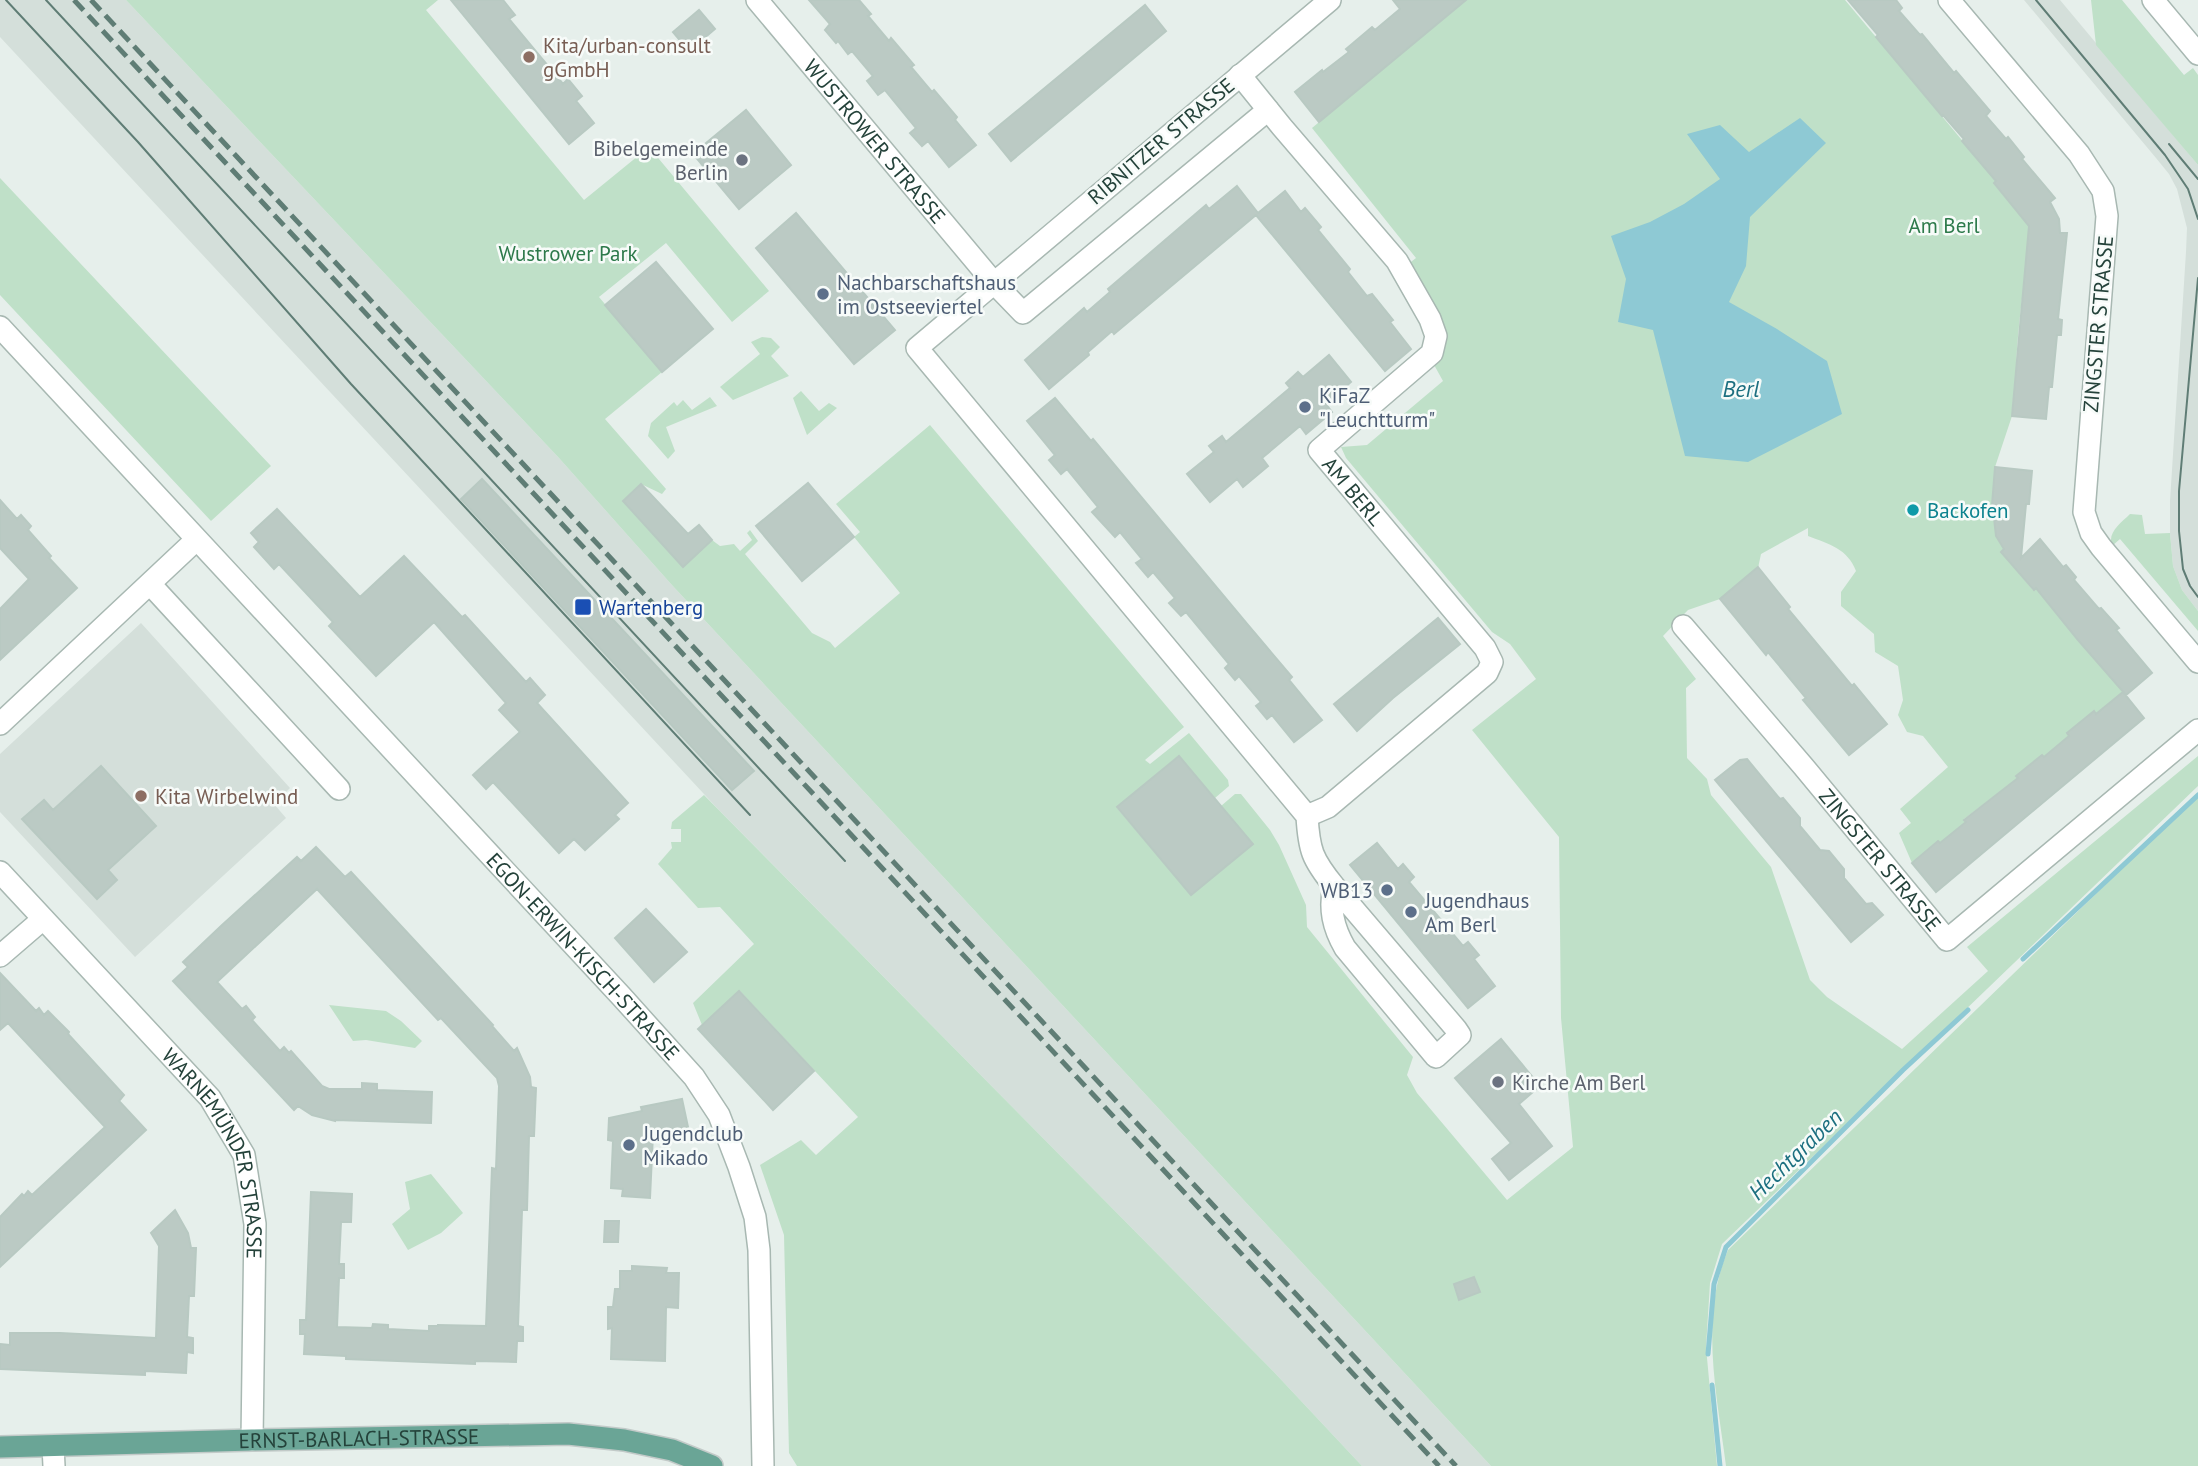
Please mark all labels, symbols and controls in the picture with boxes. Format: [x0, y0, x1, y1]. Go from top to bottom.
place label: Kita/urban-consult gGmbH [543, 32, 711, 83]
marker: Kita/urban-consult gGmbH [521, 49, 537, 65]
street label: WUSTROWER STRASSE [798, 53, 952, 229]
street label: RIBNITZER STRASSE [1082, 72, 1240, 210]
place label: Bibelgemeinde Berlin [593, 135, 728, 186]
marker: Bibelgemeinde Berlin [734, 152, 750, 168]
park label: Am Berl [1908, 212, 1980, 239]
street label: ZINGSTER STRASSE [2077, 235, 2119, 413]
park label: Wustrower Park [498, 240, 638, 267]
place label: Nachbarschaftshaus im Ostseeviertel [837, 269, 1016, 320]
marker: Nachbarschaftshaus im Ostseeviertel [815, 286, 831, 302]
water label: Berl [1722, 374, 1760, 403]
place label: KiFaZ "Leuchtturm" [1319, 382, 1435, 433]
marker: KiFaZ "Leuchtturm" [1297, 399, 1313, 415]
street label: AM BERL [1317, 451, 1390, 531]
place label: Backofen [1927, 497, 2009, 524]
marker: Backofen [1905, 502, 1921, 518]
place label: Wartenberg [599, 594, 703, 621]
marker: Wartenberg [573, 597, 593, 617]
place label: Kita Wirbelwind [155, 783, 298, 810]
street label: ZINGSTER STRASSE [1814, 783, 1947, 937]
marker: Kita Wirbelwind [133, 788, 149, 804]
street label: EGON-ERWIN-KISCH-STRASSE [481, 847, 686, 1066]
place label: WB13 [1320, 877, 1373, 904]
marker: WB13 [1379, 882, 1395, 898]
place label: Jugendhaus Am Berl [1424, 887, 1529, 938]
marker: Jugendhaus Am Berl [1403, 904, 1419, 920]
street label: WARNEMÜNDER STRASSE [156, 1042, 269, 1259]
place label: Kirche Am Berl [1512, 1069, 1645, 1096]
marker: Kirche Am Berl [1490, 1074, 1506, 1090]
water label: Hechtgraben [1742, 1102, 1848, 1206]
place label: Jugendclub Mikado [642, 1120, 743, 1171]
marker: Jugendclub Mikado [621, 1137, 637, 1153]
street label: ERNST-BARLACH-STRASSE [238, 1422, 479, 1454]

